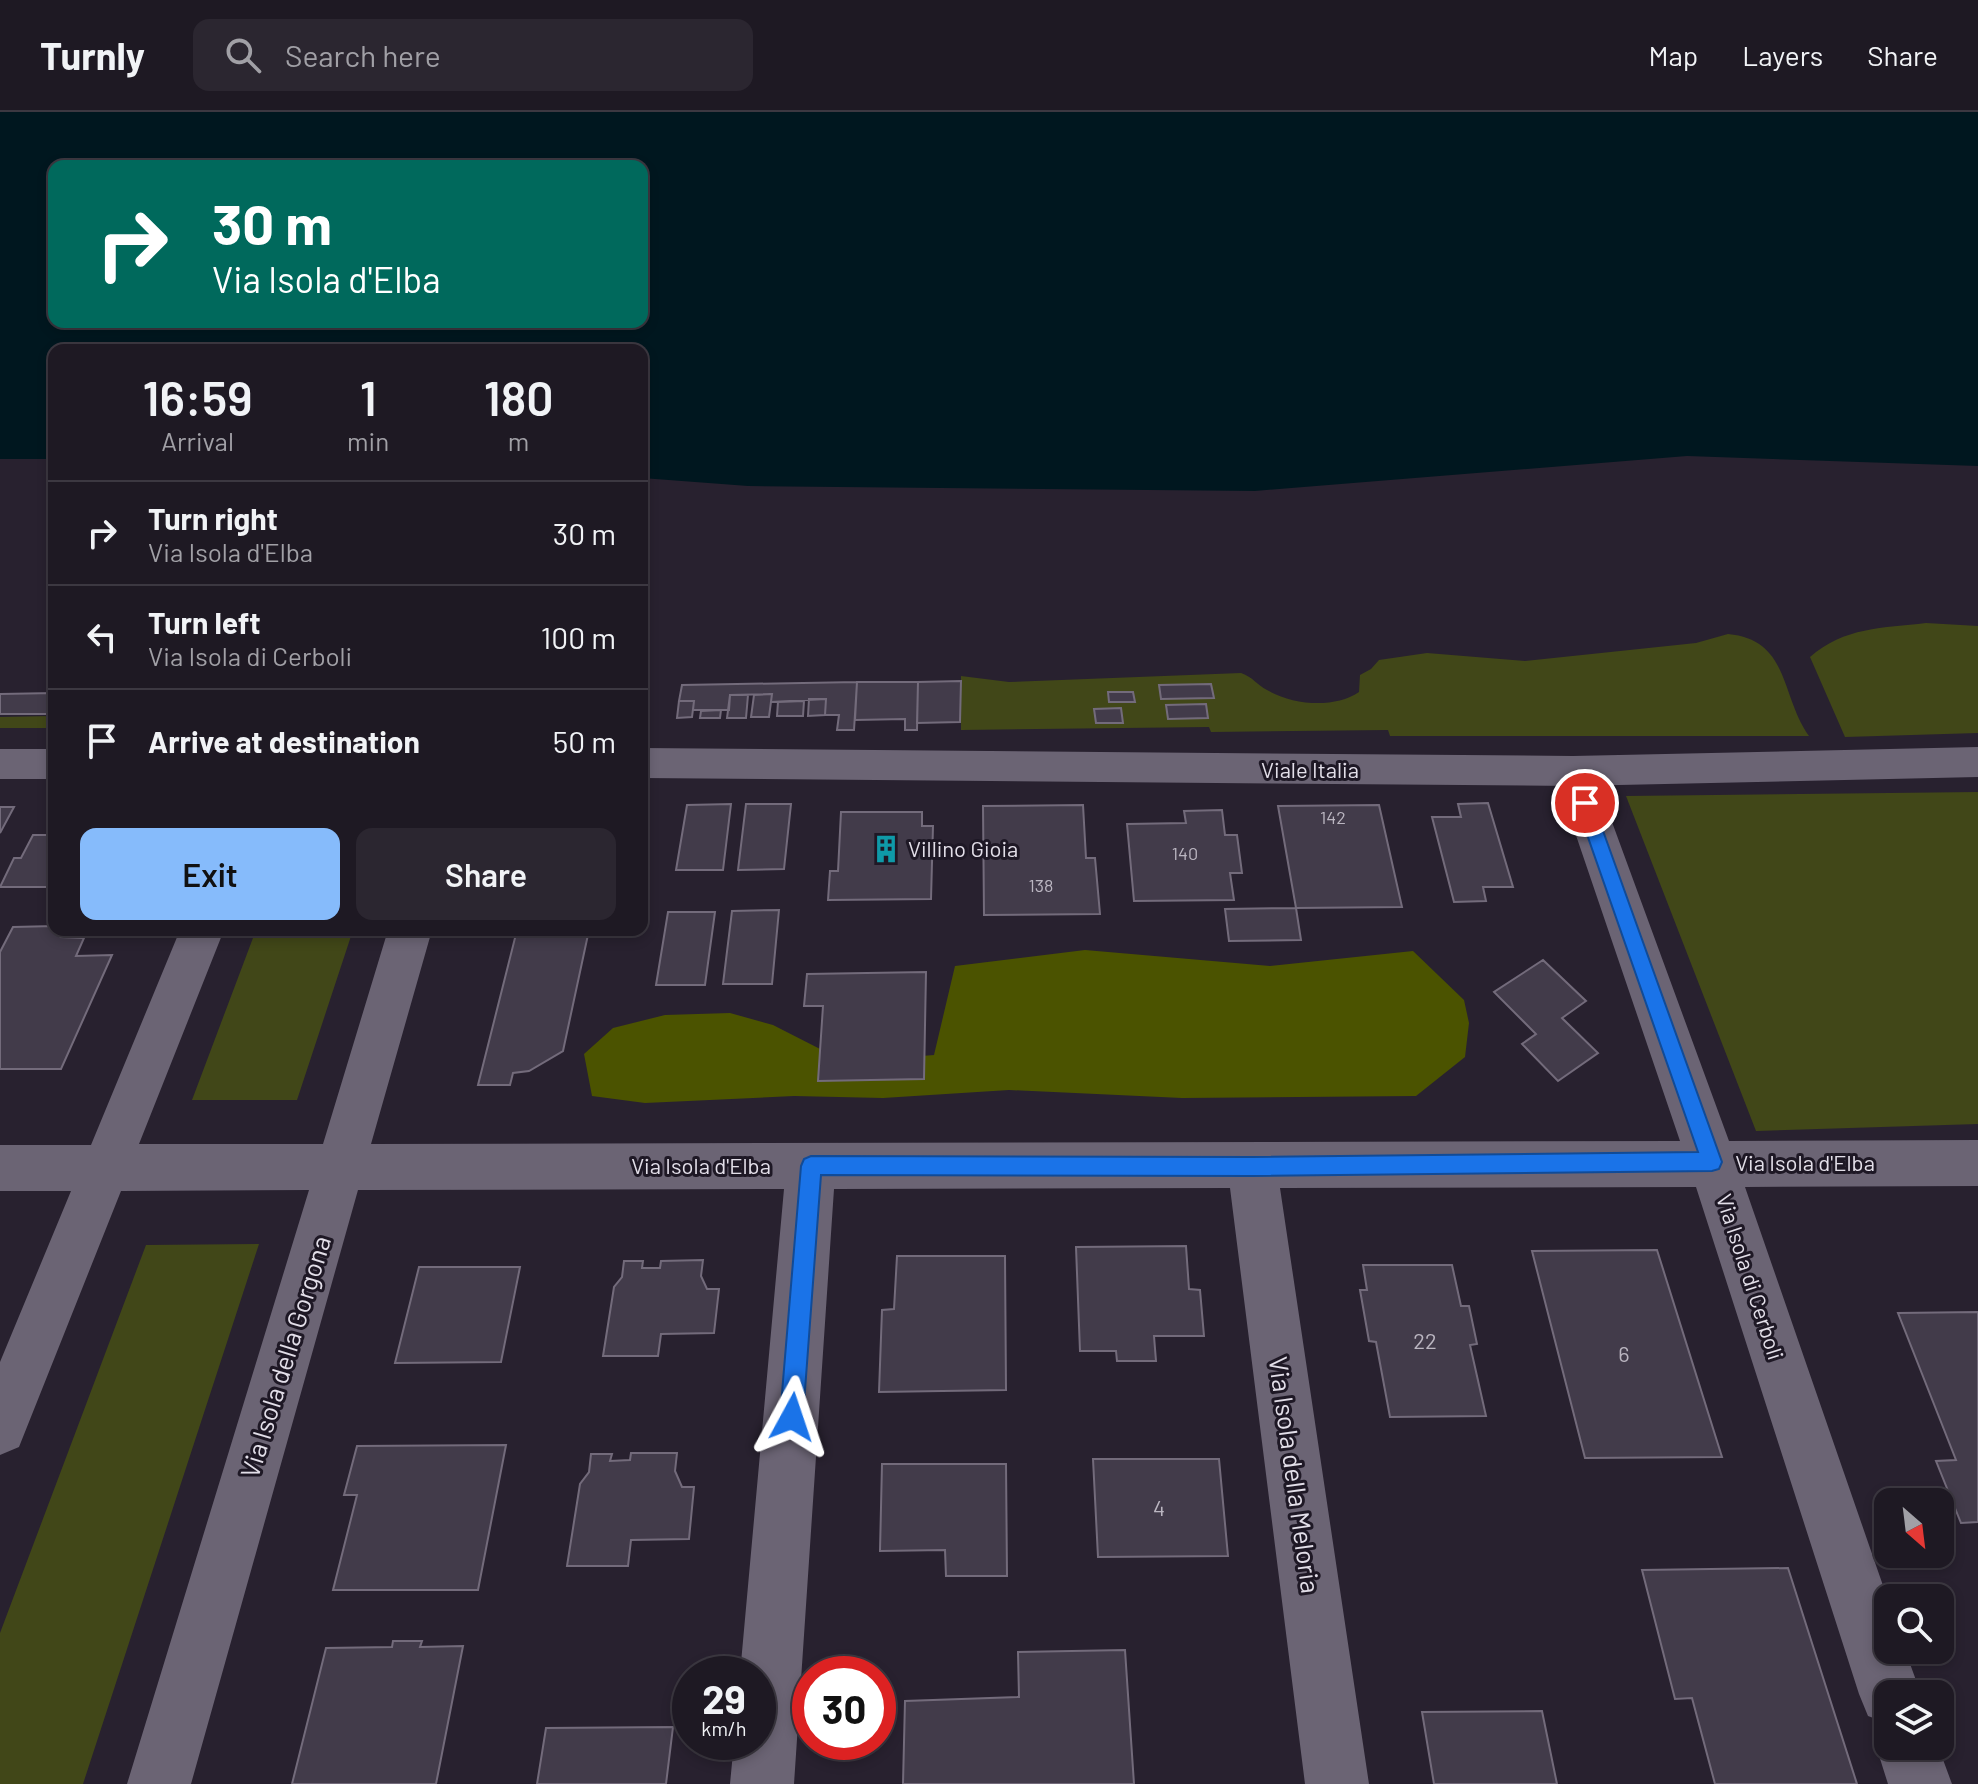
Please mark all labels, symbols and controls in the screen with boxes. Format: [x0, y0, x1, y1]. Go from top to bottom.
search box [193, 19, 753, 91]
text: Turnly [40, 32, 145, 78]
icon: search [221, 33, 265, 77]
text: Search here [285, 37, 441, 73]
text: Map [1648, 38, 1698, 72]
text: Layers [1742, 38, 1823, 72]
text: Share [1867, 38, 1938, 72]
text: 30 m [212, 189, 332, 256]
icon: right [80, 192, 184, 296]
text: Via Isola d'Elba [212, 257, 441, 300]
text: 16:59 [142, 368, 253, 426]
text: 1 [360, 368, 377, 426]
text: 180 [484, 368, 553, 426]
text: Arrival [161, 425, 234, 456]
text: min [347, 425, 389, 456]
text: m [508, 425, 529, 456]
text: Turn right [148, 500, 278, 536]
icon: right [80, 511, 124, 555]
text: 30 m [553, 515, 616, 551]
text: Via Isola d'Elba [148, 536, 313, 567]
text: Turn left [148, 604, 261, 640]
icon: left [80, 615, 124, 659]
text: 100 m [541, 619, 616, 655]
text: Via Isola di Cerboli [148, 640, 352, 671]
icon: arrive [80, 719, 124, 763]
text: Arrive at destination [148, 723, 420, 759]
text: 50 m [553, 723, 616, 759]
street label: Viale Italia [1261, 756, 1359, 782]
pin [1551, 769, 1619, 837]
icon: arrive [1563, 781, 1607, 825]
house number: 142 [1320, 806, 1346, 828]
button: Exit [80, 828, 340, 920]
button: Share [356, 828, 616, 920]
building icon: Villino Gioia [871, 834, 901, 864]
place label: Villino Gioia [908, 835, 1018, 861]
house number: 140 [1172, 842, 1198, 864]
house number: 138 [1029, 874, 1053, 896]
street label: Via Isola d'Elba [1735, 1149, 1875, 1175]
street label: Via Isola d'Elba [631, 1152, 771, 1178]
street label: Via Isola di Cerboli [1712, 1191, 1790, 1363]
street label: Via Isola della Gorgona [233, 1232, 336, 1481]
house number: 22 [1413, 1327, 1437, 1353]
house number: 6 [1618, 1340, 1630, 1366]
street label: Via Isola della Meloria [1264, 1354, 1327, 1595]
position arrow [750, 1375, 834, 1459]
north arrow [1874, 1488, 1954, 1568]
map controls [1874, 1488, 1954, 1760]
house number: 4 [1153, 1494, 1165, 1520]
button: search [1874, 1584, 1954, 1664]
speed limit sign: 30 [792, 1656, 896, 1760]
text: 29 [702, 1674, 746, 1722]
button: layers [1874, 1680, 1954, 1760]
text: km/h [701, 1716, 747, 1740]

